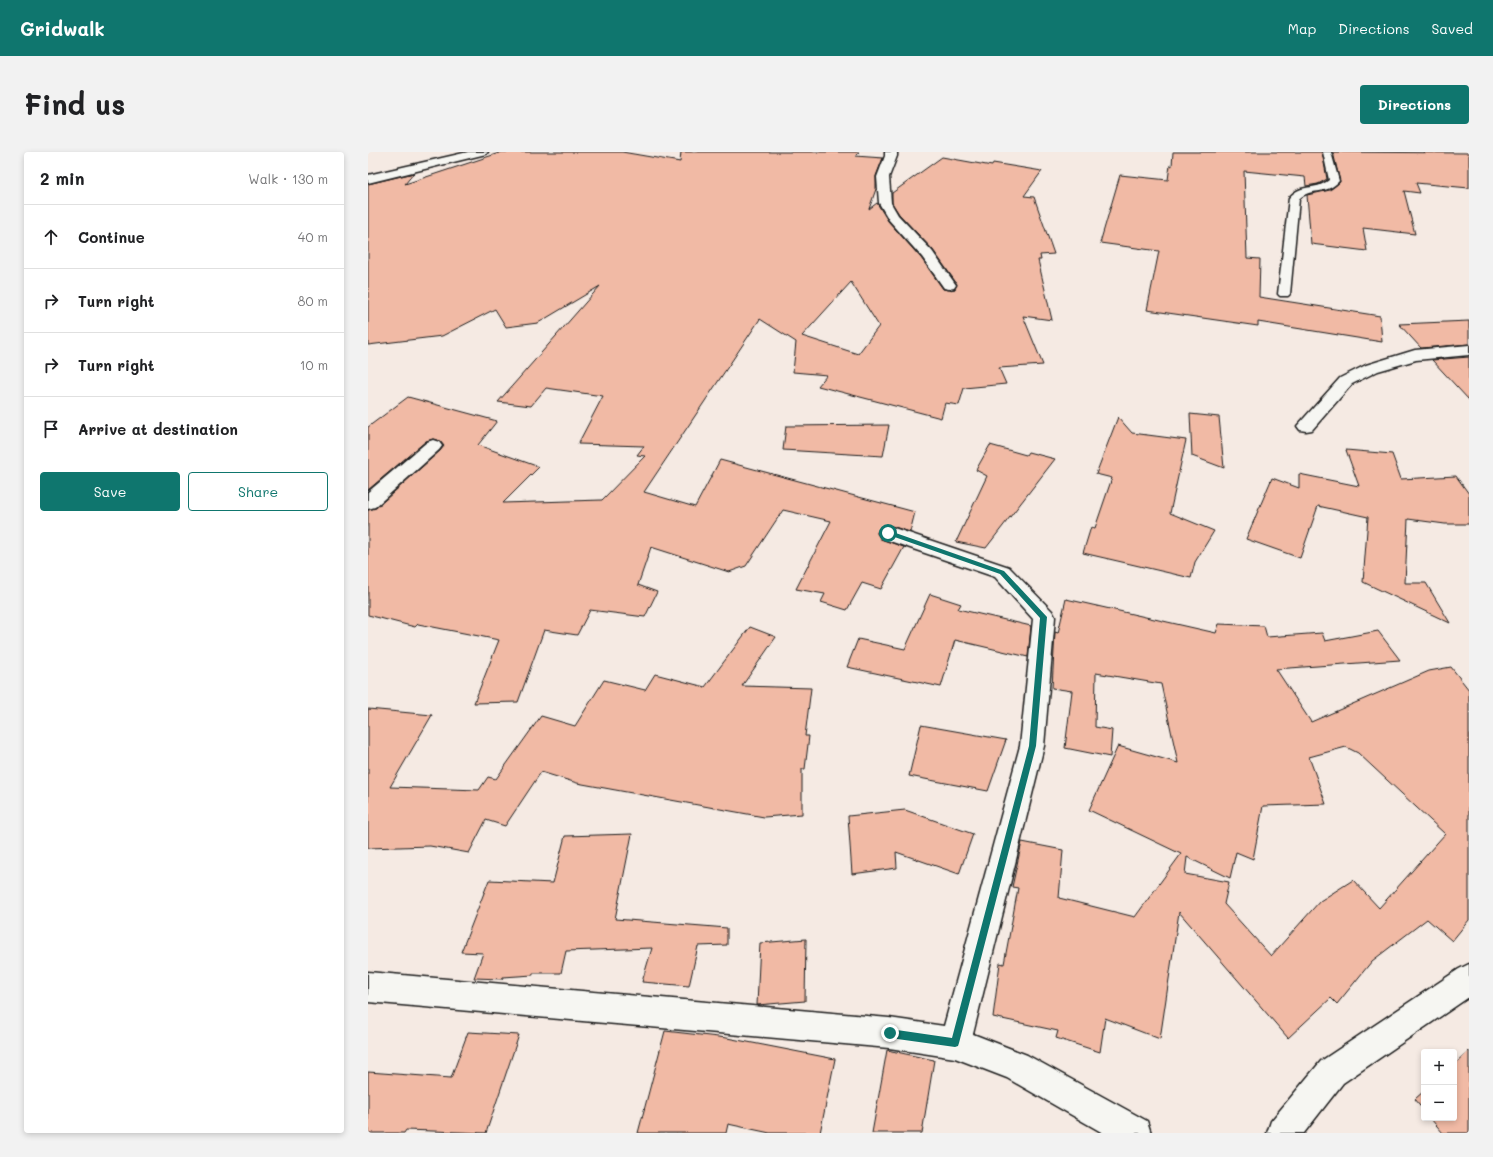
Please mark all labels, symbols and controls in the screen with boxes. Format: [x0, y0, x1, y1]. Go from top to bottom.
text: Gridwalk [20, 16, 105, 41]
text: Map [1288, 19, 1316, 38]
text: Directions [1338, 19, 1409, 38]
text: Saved [1431, 19, 1473, 38]
button: Directions [1360, 85, 1469, 124]
text: Find us [24, 86, 125, 122]
text: 2 min [40, 167, 85, 189]
text: Walk · 130 m [248, 170, 328, 187]
icon: ahead [40, 226, 62, 248]
text: Continue [78, 227, 145, 247]
text: 40 m [298, 228, 328, 245]
icon: right [40, 290, 62, 312]
text: Turn right [78, 291, 155, 311]
text: 80 m [298, 292, 328, 309]
icon: right [40, 354, 62, 376]
text: Turn right [78, 355, 155, 375]
text: 10 m [300, 356, 328, 373]
icon: arrive [40, 418, 62, 440]
text: Arrive at destination [78, 419, 238, 439]
button: Save [40, 472, 180, 511]
button: Share [188, 472, 328, 511]
route start [879, 524, 897, 542]
route end [881, 1024, 899, 1042]
map controls [1421, 1049, 1457, 1121]
button: + [1421, 1049, 1457, 1085]
button: − [1421, 1085, 1457, 1121]

